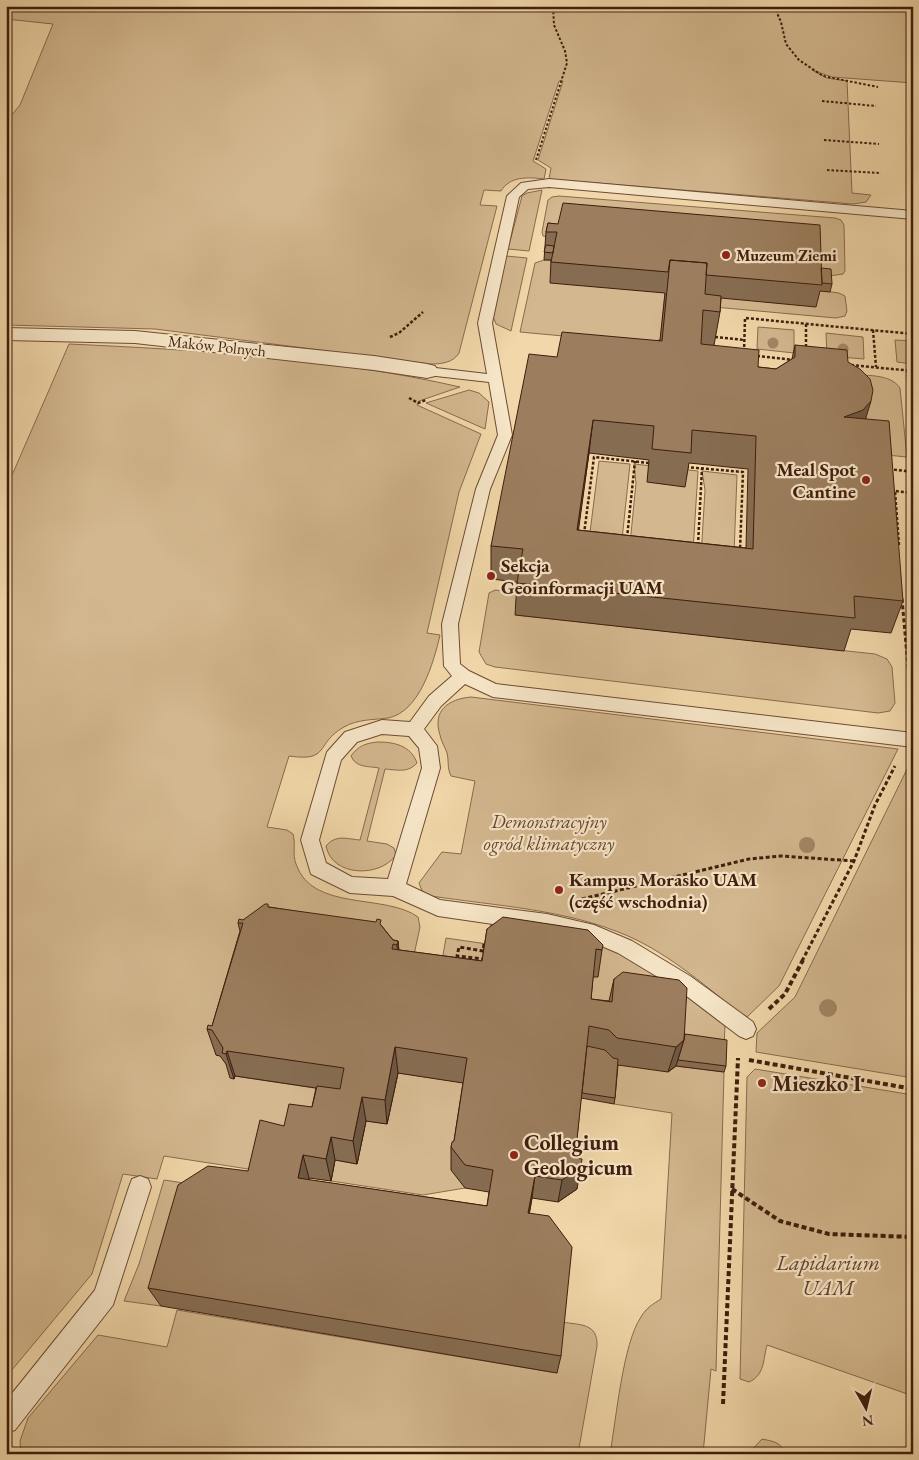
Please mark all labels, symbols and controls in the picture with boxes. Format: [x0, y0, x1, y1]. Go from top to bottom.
place label: Muzeum Ziemi [736, 245, 837, 266]
marker: Muzeum Ziemi [720, 249, 732, 261]
street label: Maków Polnych [167, 330, 267, 362]
place label: Meal Spot Cantine [776, 457, 856, 504]
marker: Meal Spot Cantine [860, 474, 872, 486]
place label: Sekcja Geoinformacji UAM [501, 553, 663, 600]
marker: Sekcja Geoinformacji UAM [485, 570, 497, 582]
park label: Demonstracyjny ogród klimatyczny [483, 809, 615, 856]
place label: Kampus Morasko UAM (część wschodnia) [569, 867, 757, 914]
marker: Kampus Morasko UAM (część wschodnia) [553, 884, 565, 896]
place label: Mieszko I [772, 1069, 861, 1098]
marker: Mieszko I [756, 1077, 768, 1089]
place label: Collegium Geologicum [524, 1128, 633, 1182]
marker: Collegium Geologicum [508, 1149, 520, 1161]
park label: Lapidarium UAM [775, 1248, 880, 1302]
north arrow [842, 1382, 892, 1432]
text: N [860, 1411, 875, 1431]

